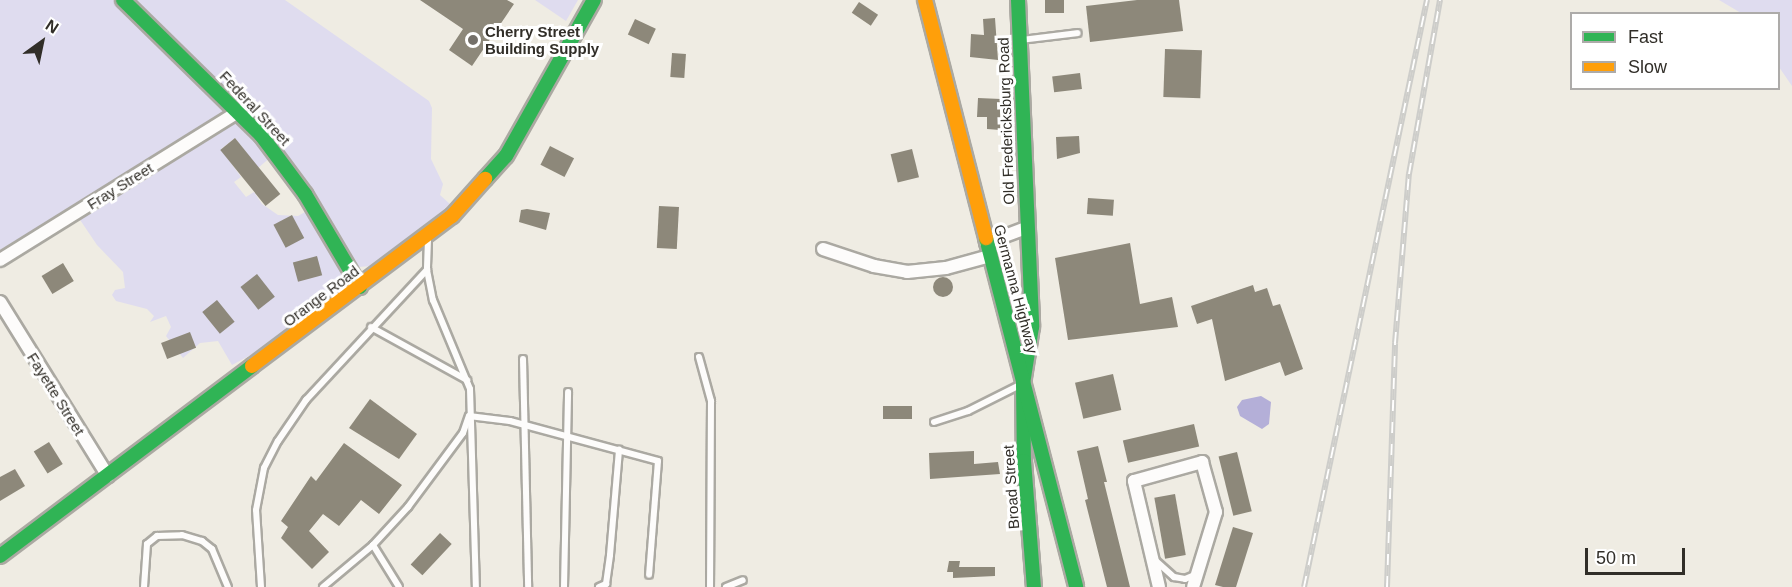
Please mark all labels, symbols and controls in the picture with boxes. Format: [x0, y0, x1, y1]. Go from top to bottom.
north arrow [12, 12, 72, 72]
legend [1570, 12, 1780, 90]
text: N [43, 16, 62, 37]
place label: Cherry Street Building Supply [485, 22, 599, 57]
text: Fast [1628, 27, 1663, 47]
marker: Cherry Street Building Supply [466, 33, 480, 47]
street label: Old Fredericksburg Road [994, 37, 1018, 205]
text: Slow [1628, 57, 1667, 77]
street label: Federal Street [216, 67, 294, 149]
street label: Fray Street [84, 159, 156, 213]
street label: Germanna Highway [990, 223, 1042, 355]
street label: Orange Road [280, 262, 362, 330]
street label: Fayette Street [23, 349, 89, 439]
street label: Broad Street [999, 444, 1023, 530]
scale bar [1588, 536, 1688, 574]
text: 50 m [1596, 548, 1636, 568]

